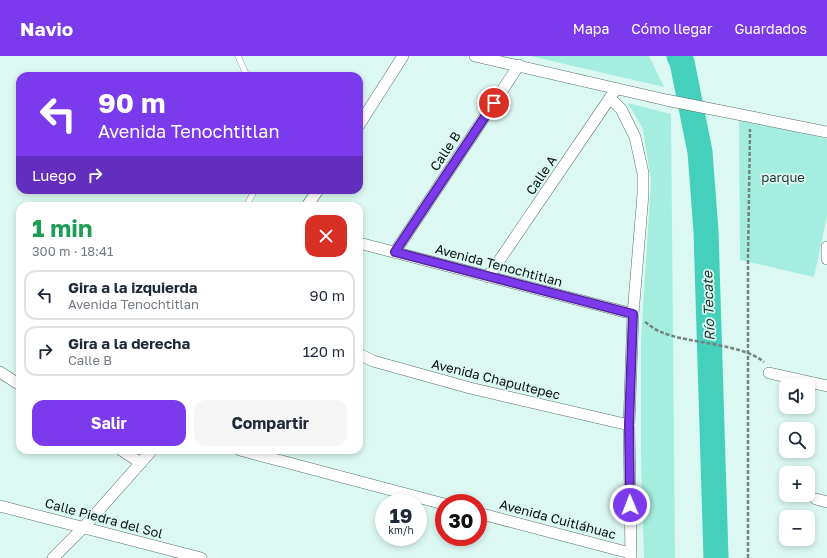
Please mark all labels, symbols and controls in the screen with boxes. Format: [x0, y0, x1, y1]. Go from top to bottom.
text: Navio [20, 17, 73, 40]
text: Mapa [573, 20, 609, 37]
text: Cómo llegar [631, 20, 712, 37]
text: Guardados [734, 20, 807, 37]
text: 90 m [98, 86, 165, 119]
pin [477, 86, 511, 120]
icon: left [32, 88, 84, 140]
icon: arrive [483, 92, 505, 114]
text: Avenida Tenochtitlan [98, 120, 280, 142]
street label: Calle B [426, 128, 464, 174]
street label: Calle A [522, 152, 560, 198]
icon: right [84, 164, 106, 186]
text: Luego [32, 166, 76, 184]
park label: parque [761, 169, 805, 185]
text: 1 min [32, 213, 92, 242]
button: close [305, 215, 347, 257]
street label: Avenida Tenochtitlan [434, 240, 564, 290]
text: 300 m · 18:41 [32, 243, 113, 259]
water label: Río Tecate [698, 270, 718, 341]
text: Gira a la izquierda [68, 278, 198, 296]
icon: left [34, 284, 56, 306]
text: 90 m [310, 286, 345, 304]
text: Avenida Tenochtitlan [68, 296, 199, 312]
text: Gira a la derecha [68, 334, 190, 352]
icon: right [34, 340, 56, 362]
text: 120 m [303, 342, 345, 360]
text: Calle B [68, 352, 112, 368]
street label: Avenida Chapultepec [430, 355, 562, 403]
map controls [779, 378, 815, 546]
button: sound [779, 378, 815, 414]
button: Salir [32, 400, 186, 446]
button: Compartir [194, 400, 347, 446]
button: search [779, 422, 815, 458]
button: + [779, 466, 815, 502]
position arrow [609, 484, 651, 526]
speed limit sign: 30 [435, 494, 487, 546]
street label: Calle Piedra del Sol [43, 495, 165, 541]
street label: Avenida Cuitláhuac [498, 496, 618, 542]
text: 19 [389, 503, 412, 527]
button: − [779, 510, 815, 546]
text: km/h [388, 524, 414, 536]

